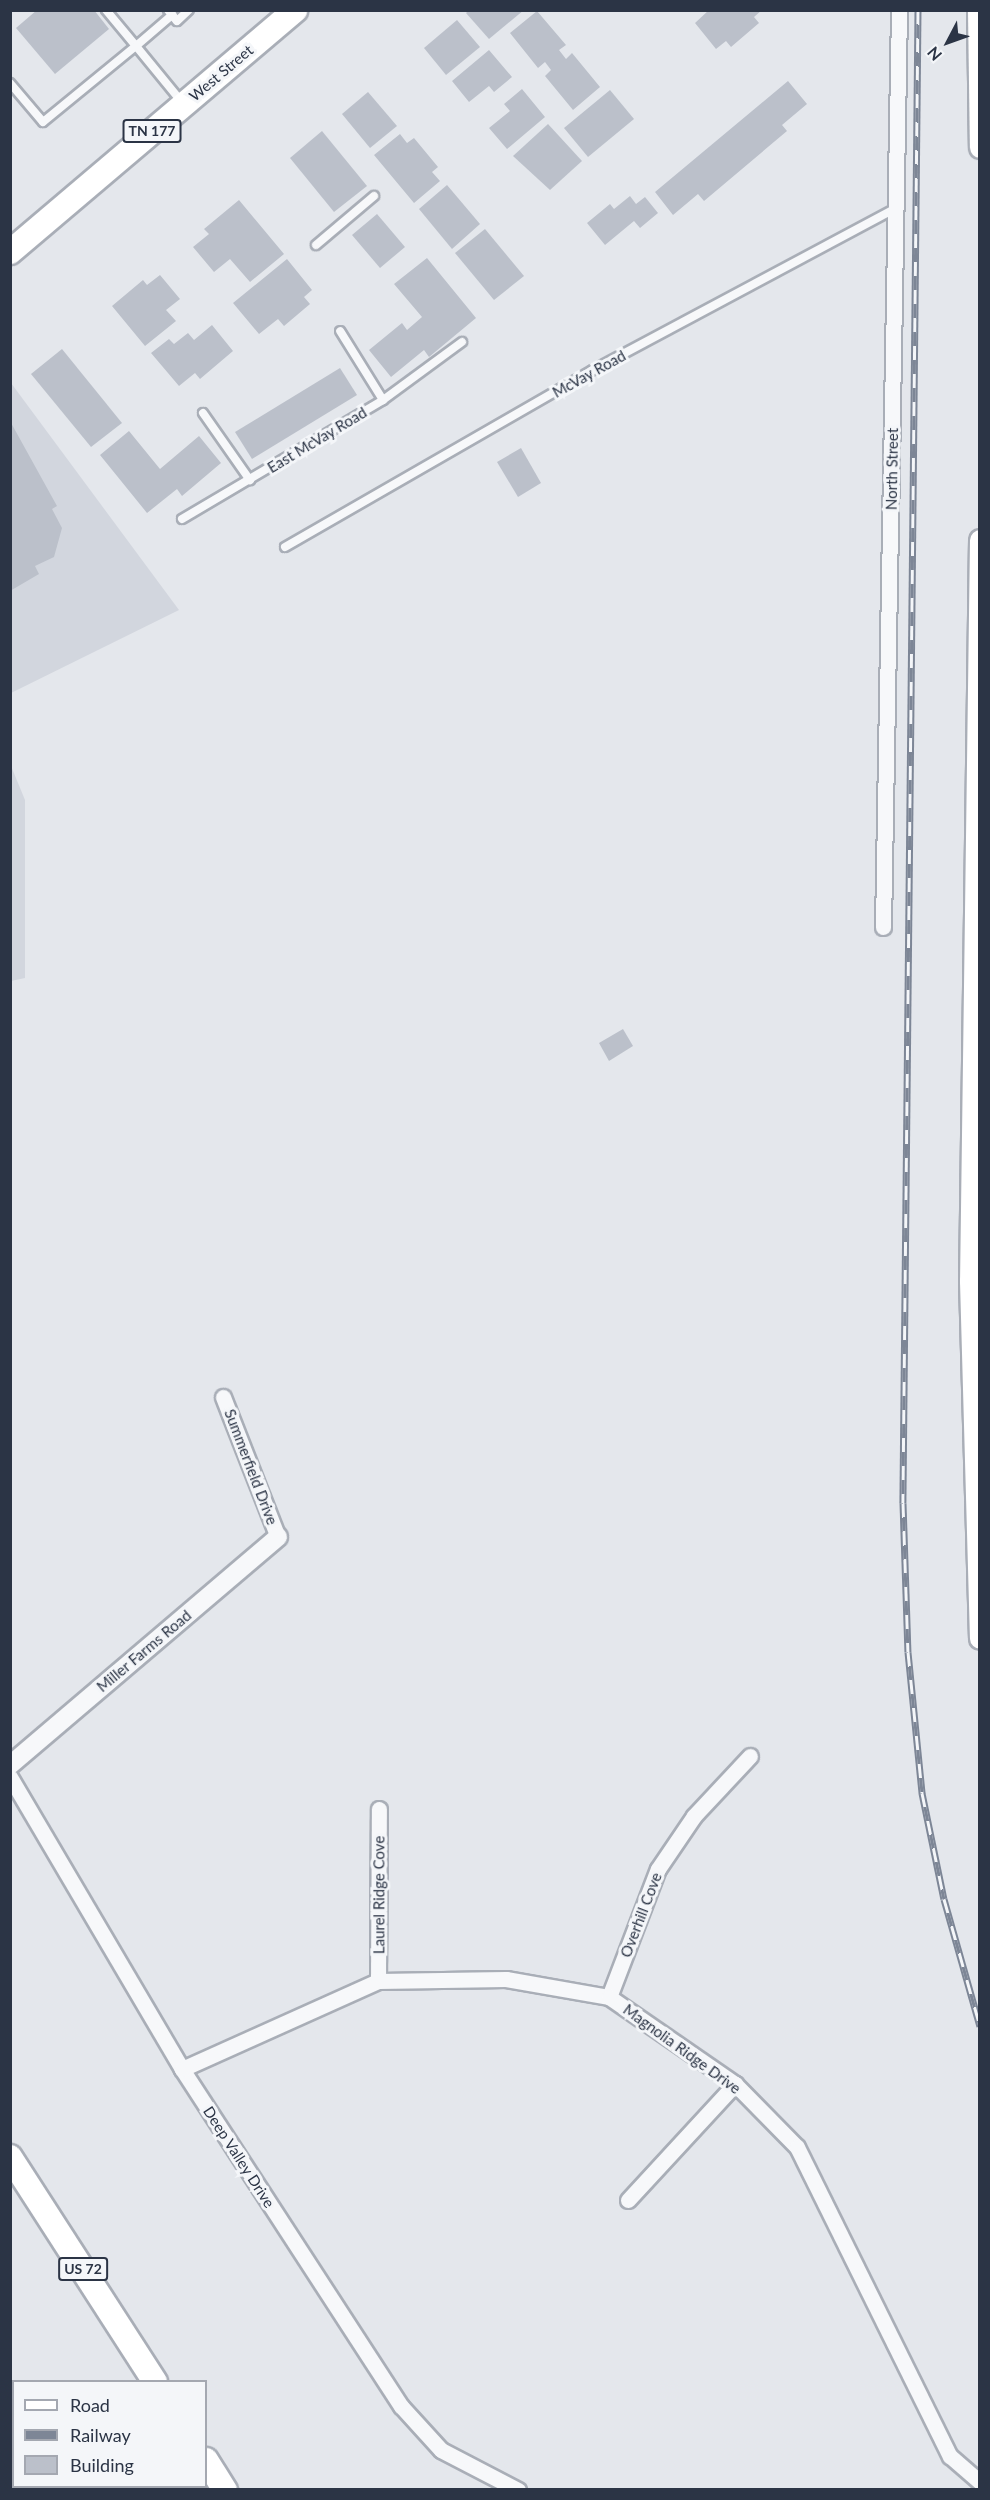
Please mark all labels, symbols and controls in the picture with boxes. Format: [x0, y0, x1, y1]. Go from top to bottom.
north arrow [918, 12, 978, 72]
street label: West Street [185, 41, 257, 105]
text: N [923, 43, 945, 65]
road number: TN 177 [122, 120, 182, 142]
street label: McVay Road [549, 346, 629, 402]
street label: East McVay Road [264, 403, 370, 477]
street label: North Street [882, 428, 902, 510]
street label: Summerfield Drive [221, 1407, 281, 1527]
street label: Miller Farms Road [93, 1606, 195, 1696]
street label: Laurel Ridge Cove [370, 1836, 388, 1954]
street label: Overhill Cove [617, 1870, 665, 1960]
street label: Magnolia Ridge Drive [620, 2000, 744, 2098]
street label: Deep Valley Drive [199, 2103, 279, 2211]
road number: US 72 [58, 2258, 109, 2280]
legend [12, 2380, 207, 2488]
text: Road [70, 2394, 110, 2416]
text: Railway [70, 2424, 131, 2446]
text: Building [70, 2454, 134, 2476]

